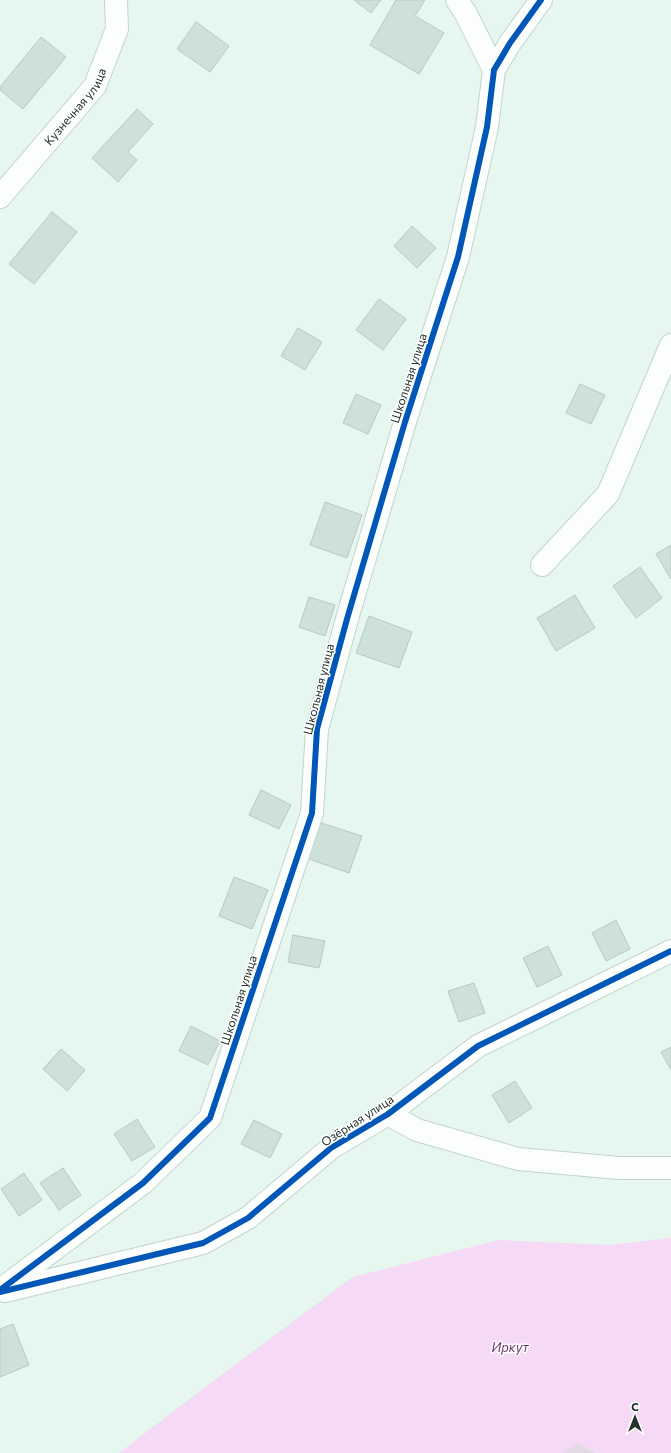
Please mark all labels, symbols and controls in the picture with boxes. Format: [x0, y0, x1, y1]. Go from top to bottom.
street label: Кузнечная улица [41, 66, 108, 148]
street label: Школьная улица [387, 331, 429, 425]
street label: Школьная улица [300, 642, 336, 736]
street label: Школьная улица [217, 953, 259, 1047]
street label: Озёрная улица [318, 1091, 396, 1149]
water label: Иркут [491, 1339, 529, 1355]
north arrow [615, 1397, 655, 1437]
text: С [631, 1400, 639, 1413]

